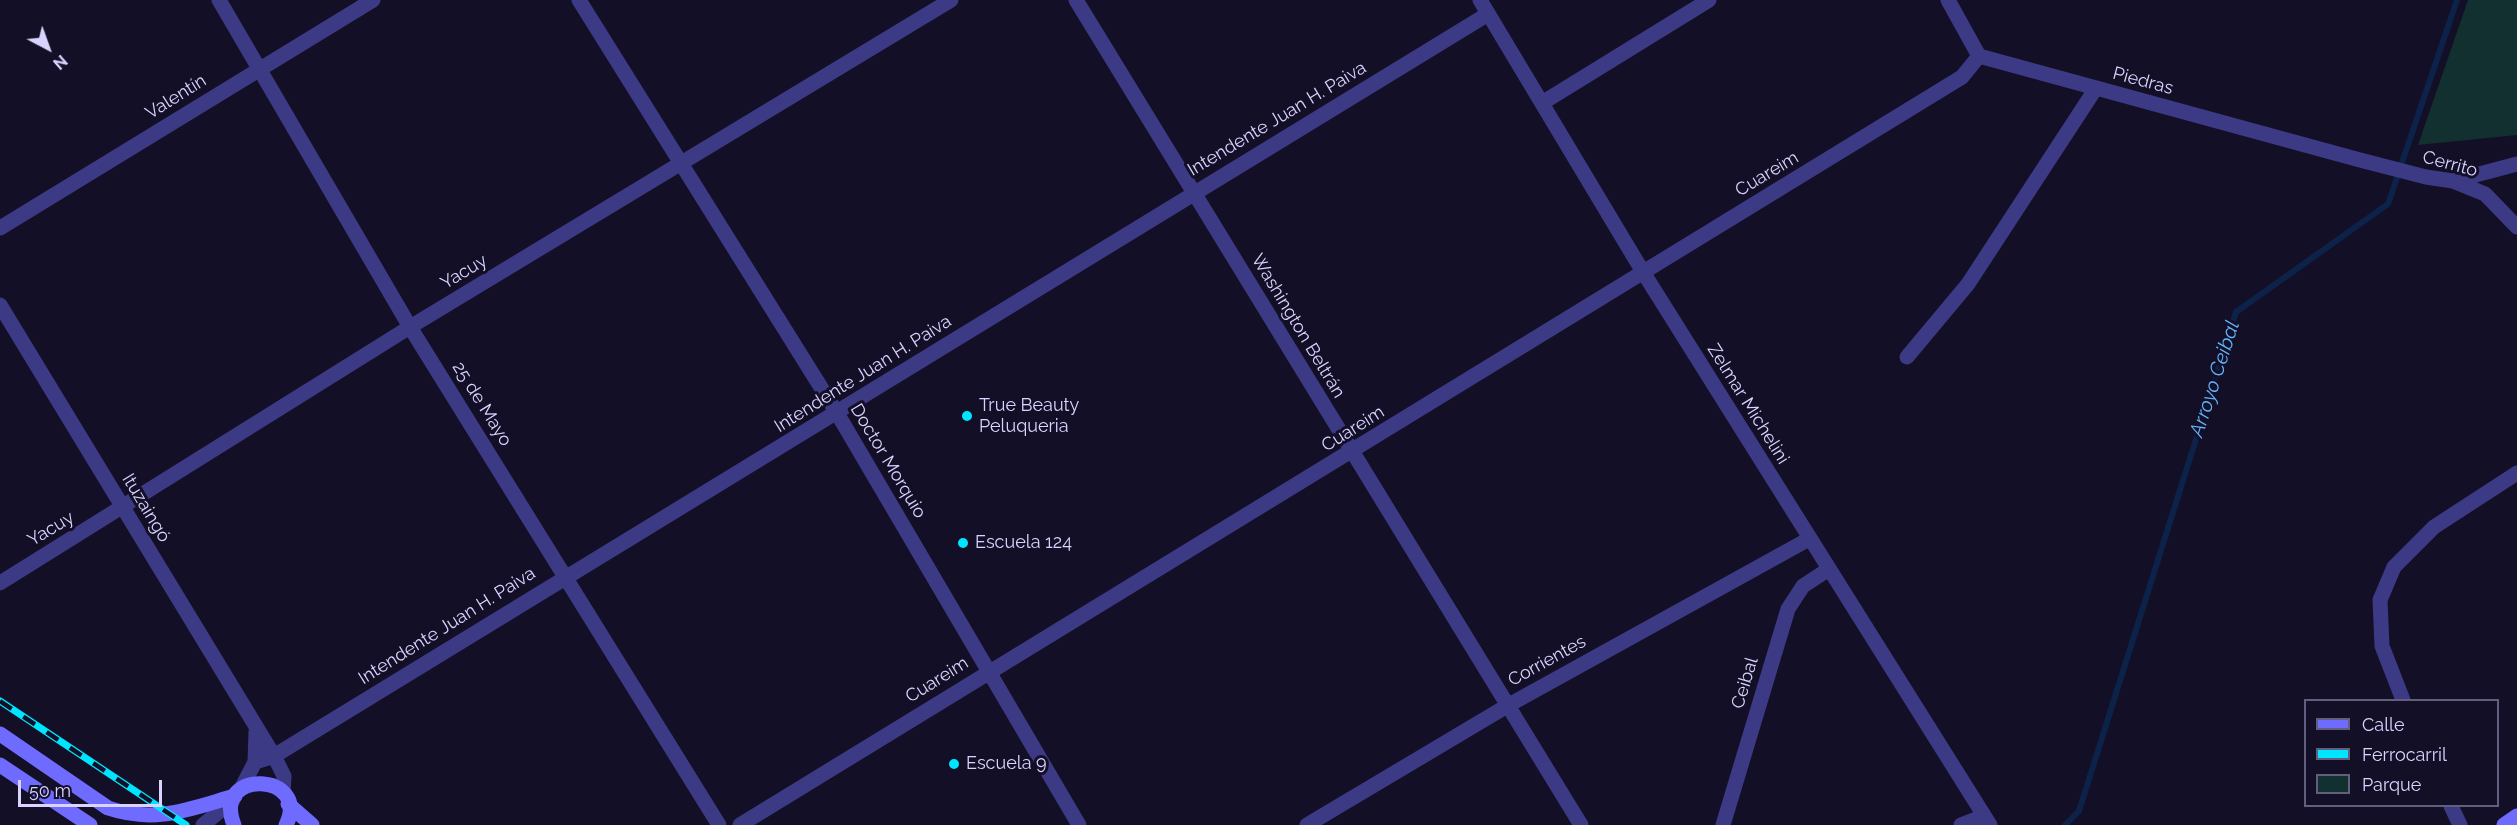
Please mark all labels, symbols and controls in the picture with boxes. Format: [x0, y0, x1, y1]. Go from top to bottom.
north arrow [18, 18, 78, 78]
text: N [49, 51, 71, 73]
street label: Intendente Juan H. Paiva [1184, 57, 1370, 181]
street label: Piedras [2110, 63, 2176, 99]
street label: Valentín [142, 70, 210, 124]
street label: Cerrito [2420, 146, 2480, 182]
street label: Cuareim [1731, 147, 1803, 201]
street label: Yacuy [437, 250, 491, 294]
street label: Washington Beltrán [1246, 250, 1350, 402]
street label: Intendente Juan H. Paiva [771, 311, 955, 437]
water label: Arroyo Ceibal [2185, 318, 2245, 440]
street label: Zelmar Michelini [1702, 340, 1794, 468]
street label: 25 de Mayo [448, 358, 516, 450]
place label: True Beauty Peluqueria [979, 395, 1079, 438]
street label: Doctor Morquio [845, 400, 931, 522]
street label: Cuareim [1318, 401, 1388, 457]
marker: True Beauty Peluqueria [960, 409, 974, 423]
street label: Ituzaingó [117, 470, 175, 546]
street label: Yacuy [24, 507, 78, 551]
place label: Escuela 124 [975, 532, 1072, 554]
marker: Escuela 124 [956, 536, 970, 550]
street label: Intendente Juan H. Paiva [355, 563, 539, 689]
street label: Corrientes [1504, 631, 1590, 691]
street label: Cuareim [902, 652, 972, 708]
street label: Ceibal [1727, 655, 1763, 711]
legend [2304, 699, 2499, 807]
text: Calle [2362, 714, 2405, 735]
text: Ferrocarril [2362, 744, 2447, 765]
place label: Escuela 9 [966, 753, 1047, 775]
marker: Escuela 9 [947, 757, 961, 771]
scale bar [21, 768, 165, 806]
text: Parque [2362, 774, 2421, 795]
text: 50 m [29, 780, 71, 801]

